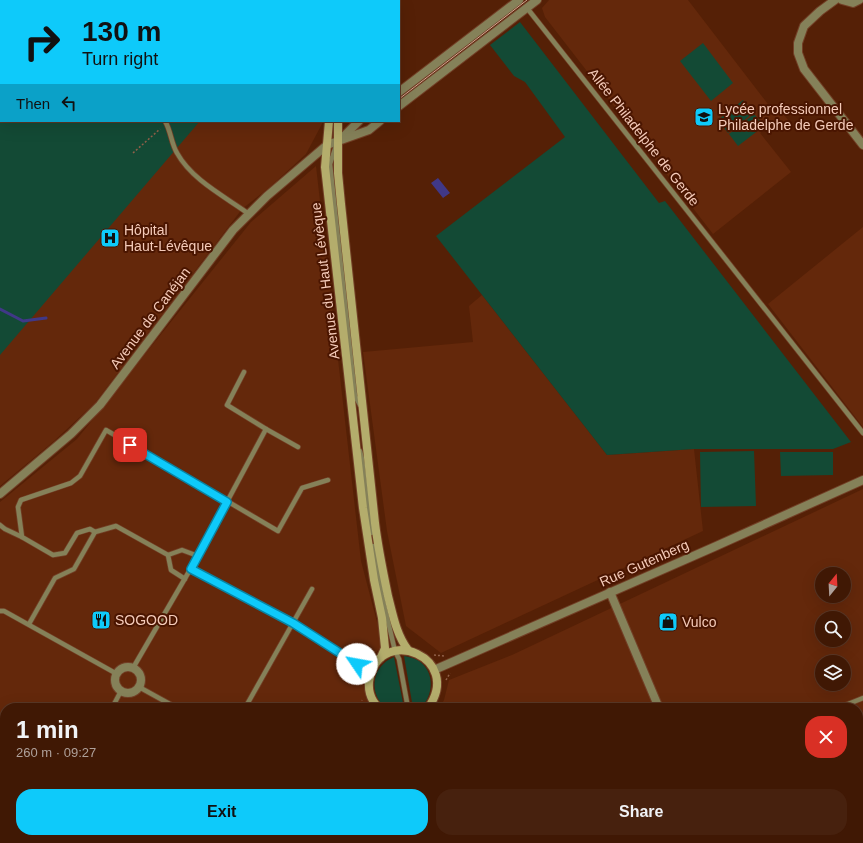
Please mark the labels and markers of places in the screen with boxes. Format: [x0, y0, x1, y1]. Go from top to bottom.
place label: Lycée professionnel Philadelphe de Gerde [718, 101, 854, 133]
school or university icon: Lycée professionnel Philadelphe de Gerde [693, 106, 715, 128]
place label: Hôpital Haut-Lévêque [124, 222, 212, 254]
hospital icon: Hôpital Haut-Lévêque [99, 227, 121, 249]
pin [113, 428, 147, 462]
restaurant icon: SOGOOD [90, 609, 112, 631]
shop icon: Vulco [657, 611, 679, 633]
place label: SOGOOD [115, 612, 178, 628]
place label: Vulco [682, 614, 717, 630]

